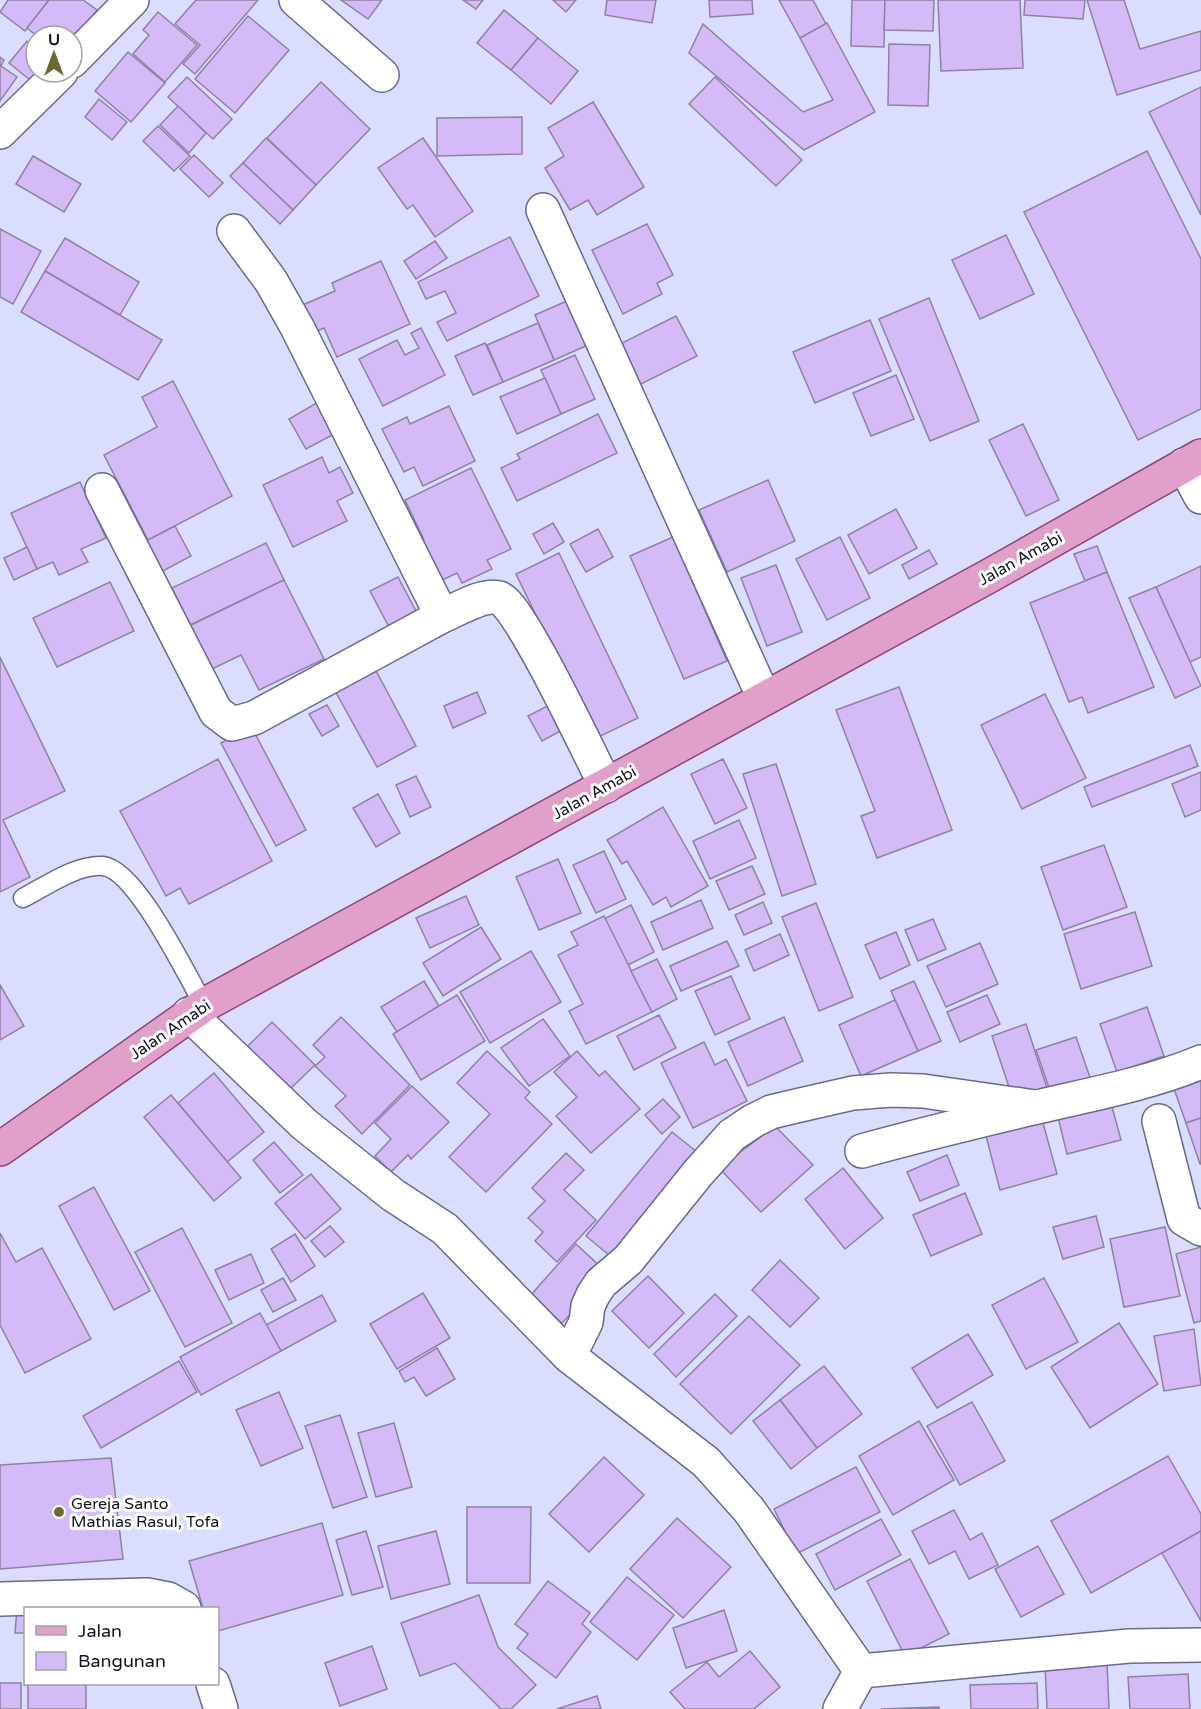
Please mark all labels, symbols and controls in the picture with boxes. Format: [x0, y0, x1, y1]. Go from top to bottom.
north arrow [24, 24, 84, 84]
text: U [48, 30, 60, 50]
street label: Jalan Amabi [975, 528, 1066, 590]
street label: Jalan Amabi [549, 762, 640, 824]
street label: Jalan Amabi [126, 996, 215, 1064]
place label: Gereja Santo Mathias Rasul, Tofa [71, 1494, 219, 1532]
marker: Gereja Santo Mathias Rasul, Tofa [52, 1505, 66, 1519]
legend [24, 1607, 219, 1685]
text: Jalan [78, 1620, 122, 1642]
text: Bangunan [78, 1650, 166, 1672]

